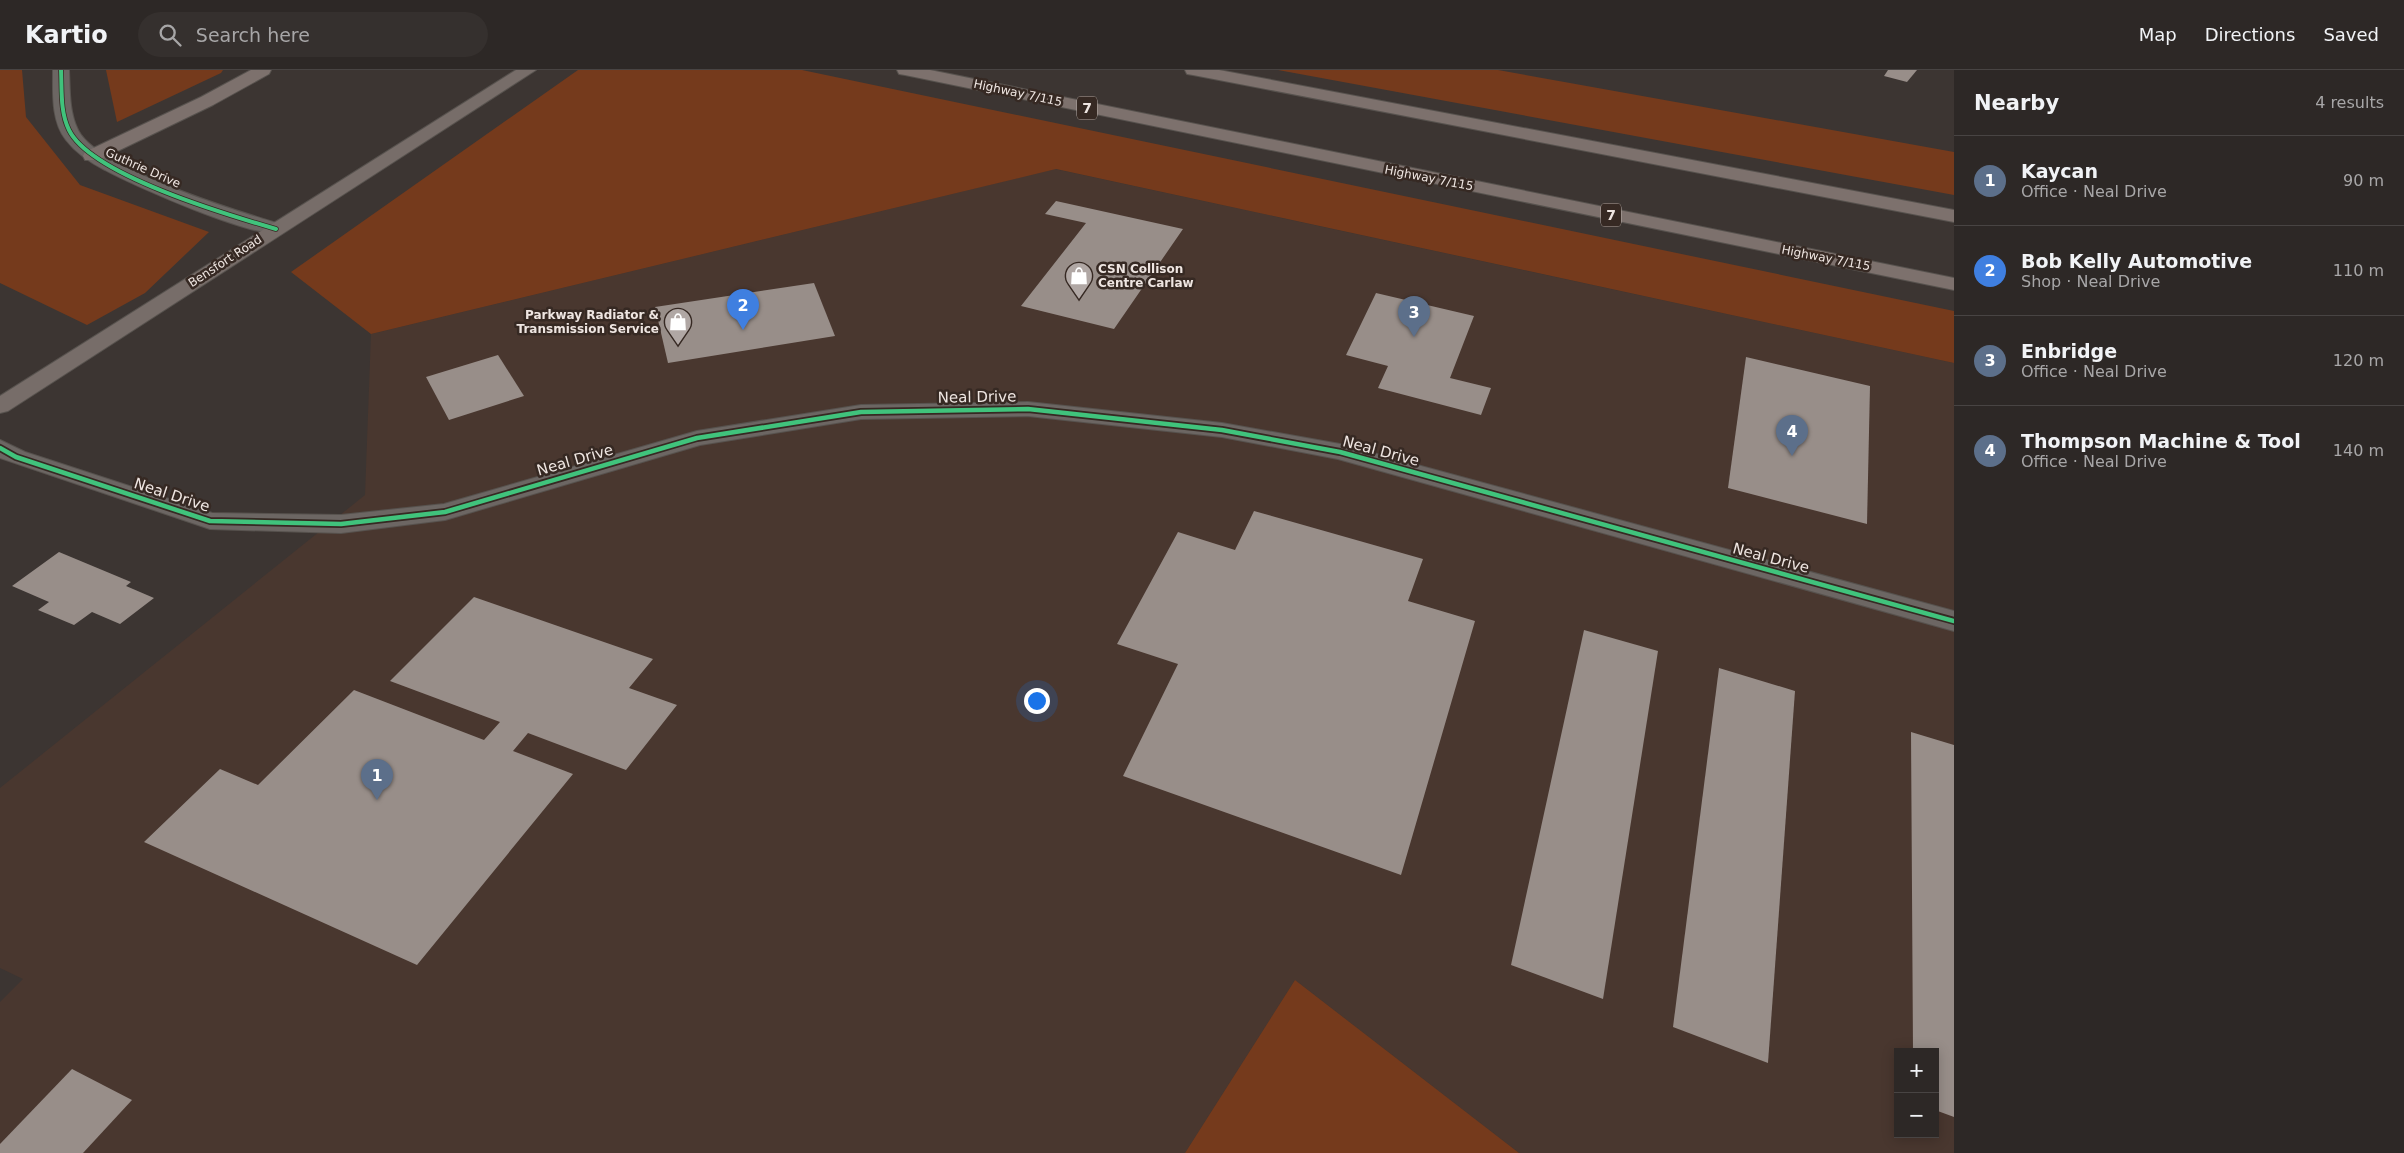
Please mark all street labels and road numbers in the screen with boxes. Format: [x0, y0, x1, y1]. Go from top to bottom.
street label: Highway 7/115 [972, 77, 1064, 109]
road number: 7 [1077, 96, 1097, 119]
street label: Guthrie Drive [103, 145, 183, 191]
street label: Highway 7/115 [1383, 163, 1475, 193]
road number: 7 [1601, 204, 1621, 226]
street label: Bensfort Road [186, 232, 264, 290]
street label: Highway 7/115 [1780, 243, 1872, 273]
street label: Neal Drive [938, 387, 1016, 407]
street label: Neal Drive [1341, 432, 1421, 470]
street label: Neal Drive [535, 441, 615, 479]
street label: Neal Drive [132, 474, 212, 516]
street label: Neal Drive [1731, 539, 1811, 577]

